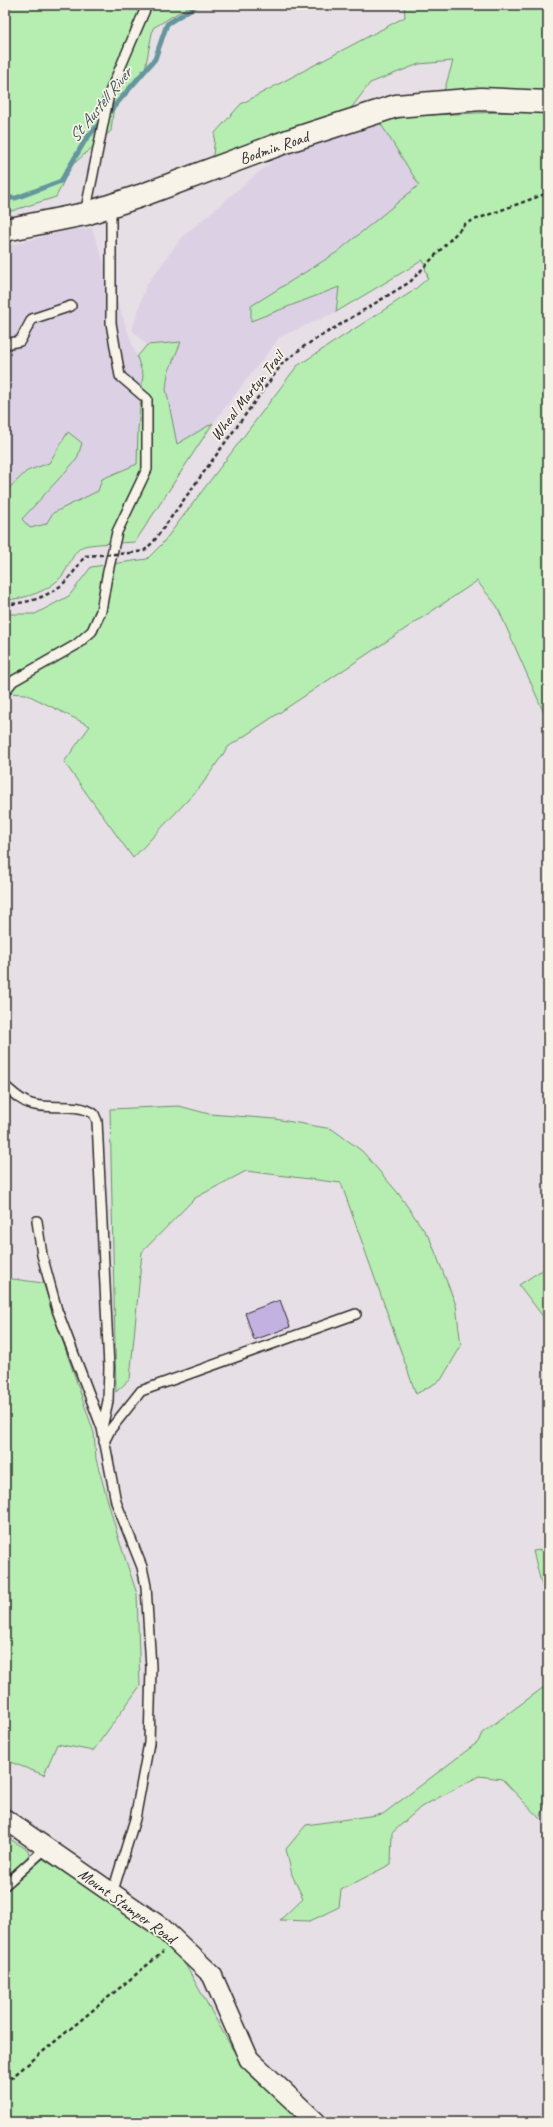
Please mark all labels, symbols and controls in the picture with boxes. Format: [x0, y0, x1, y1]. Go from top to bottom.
water label: St Austell River [64, 61, 138, 146]
street label: Bodmin Road [237, 126, 314, 169]
street label: Wheal Martyn Trail [206, 345, 290, 445]
street label: Mount Stamper Road [74, 1864, 182, 1950]

